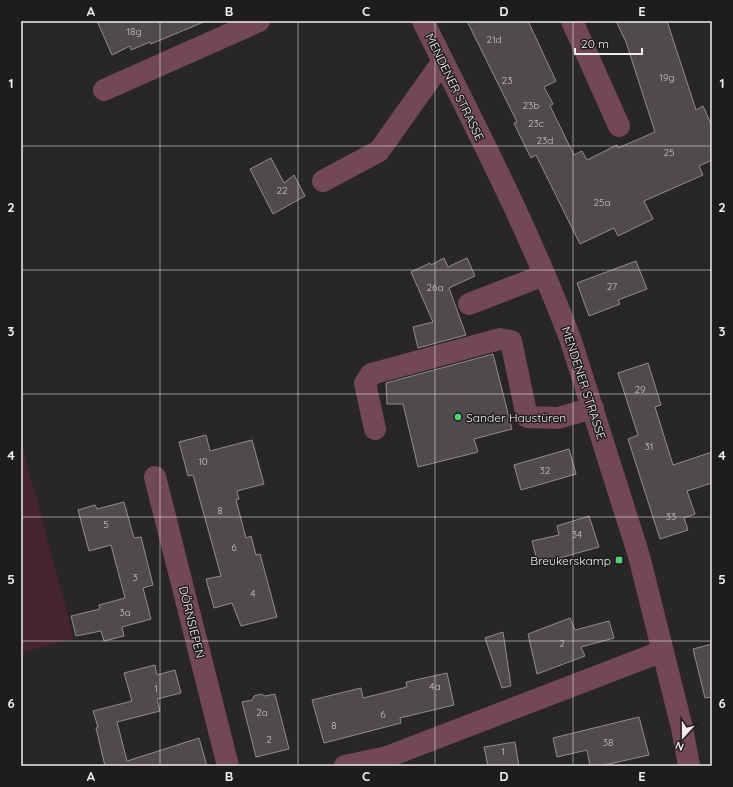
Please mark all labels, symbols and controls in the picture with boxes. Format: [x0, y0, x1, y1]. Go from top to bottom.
text: A [87, 3, 96, 19]
text: B [225, 3, 233, 19]
text: C [362, 3, 370, 19]
text: D [499, 3, 509, 19]
text: E [638, 3, 646, 19]
house number: 18g [126, 25, 142, 38]
scale bar [575, 30, 642, 56]
street label: MENDENER STRASSE [422, 31, 488, 143]
house number: 21d [486, 33, 502, 46]
text: 20 m [581, 36, 609, 51]
house number: 19g [659, 71, 675, 84]
house number: 23 [502, 74, 512, 87]
text: 1 [8, 75, 14, 91]
text: 1 [719, 75, 725, 91]
house number: 23b [523, 99, 539, 112]
house number: 23c [528, 117, 544, 130]
house number: 23d [537, 134, 553, 147]
house number: 25 [664, 146, 675, 159]
house number: 22 [276, 184, 288, 197]
house number: 25a [593, 196, 611, 209]
text: 2 [7, 199, 15, 215]
text: 2 [718, 199, 726, 215]
house number: 27 [607, 280, 617, 293]
house number: 26a [427, 281, 443, 294]
text: 3 [8, 323, 15, 339]
text: 3 [719, 323, 726, 339]
street label: MENDENER STRASSE [559, 325, 609, 442]
house number: 29 [634, 383, 646, 396]
place label: Sander Haustüren [466, 410, 566, 425]
marker: Sander Haustüren [453, 412, 463, 422]
house number: 31 [645, 440, 653, 453]
text: 4 [7, 447, 15, 463]
text: 4 [718, 447, 726, 463]
house number: 10 [198, 455, 208, 468]
house number: 32 [540, 464, 551, 477]
house number: 8 [217, 504, 223, 517]
house number: 33 [666, 510, 676, 523]
house number: 5 [103, 518, 109, 531]
house number: 34 [572, 528, 582, 541]
house number: 6 [231, 541, 237, 554]
place label: Breukerskamp [530, 553, 611, 568]
marker: Breukerskamp [614, 555, 624, 565]
text: 5 [7, 571, 15, 587]
house number: 3 [132, 571, 138, 584]
text: 5 [718, 571, 726, 587]
street label: DÖRNSIEPEN [176, 584, 208, 660]
house number: 4 [250, 587, 256, 600]
house number: 3a [119, 606, 131, 619]
house number: 2 [559, 637, 565, 650]
house number: 4a [429, 680, 441, 693]
house number: 1 [154, 682, 158, 695]
text: 6 [7, 695, 15, 711]
text: 6 [718, 695, 726, 711]
house number: 2a [256, 706, 268, 719]
house number: 6 [380, 708, 386, 721]
north arrow [663, 717, 703, 757]
house number: 8 [331, 719, 337, 732]
house number: 2 [266, 733, 272, 746]
house number: 38 [603, 736, 613, 749]
text: N [673, 738, 686, 754]
house number: 1 [501, 745, 505, 758]
text: A [87, 768, 96, 784]
text: B [225, 768, 233, 784]
text: C [362, 768, 370, 784]
text: D [499, 768, 509, 784]
text: E [638, 768, 646, 784]

